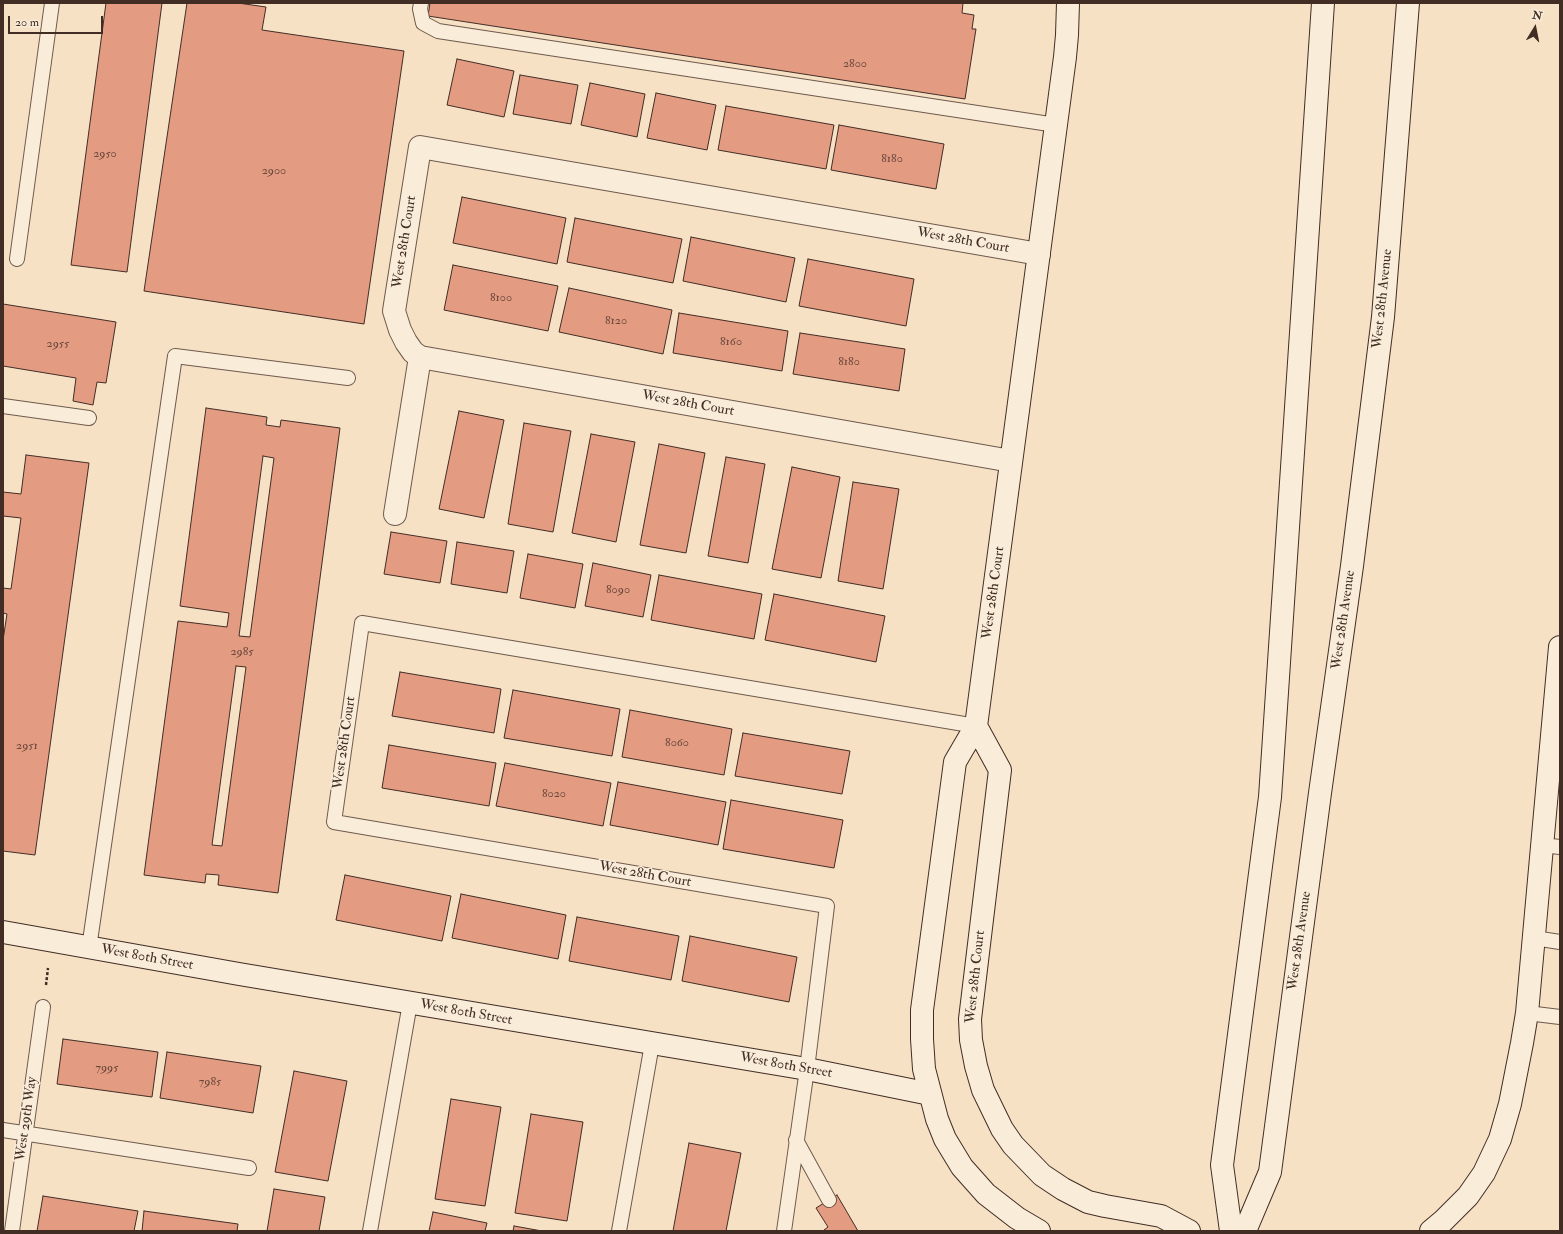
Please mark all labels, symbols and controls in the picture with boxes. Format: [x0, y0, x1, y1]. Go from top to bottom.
scale bar [10, 8, 105, 34]
north arrow [1515, 8, 1555, 48]
text: N [1531, 8, 1543, 23]
text: 20 m [15, 15, 39, 30]
house number: 2800 [843, 57, 867, 71]
house number: 2950 [93, 147, 117, 161]
house number: 8180 [881, 152, 903, 166]
house number: 2900 [262, 164, 286, 178]
street label: West 28th Court [389, 194, 421, 290]
street label: West 28th Court [915, 225, 1011, 257]
street label: West 28th Avenue [1369, 248, 1397, 350]
house number: 8100 [490, 291, 512, 305]
house number: 8120 [605, 314, 627, 328]
house number: 8160 [720, 335, 742, 349]
house number: 2955 [47, 337, 69, 351]
house number: 8180 [838, 355, 860, 369]
street label: West 28th Court [640, 388, 736, 420]
street label: West 28th Court [979, 545, 1009, 641]
street label: West 28th Avenue [1329, 569, 1359, 671]
house number: 8090 [606, 583, 630, 597]
house number: 2985 [230, 645, 254, 659]
street label: West 28th Court [330, 695, 360, 791]
house number: 8060 [665, 736, 689, 750]
house number: 2951 [16, 739, 38, 753]
house number: 8020 [542, 787, 566, 801]
street label: West 28th Court [597, 859, 693, 891]
street label: West 28th Avenue [1285, 890, 1315, 992]
street label: West 28th Court [963, 930, 989, 1024]
street label: West 80th Street [100, 942, 194, 974]
street label: West 80th Street [419, 997, 513, 1029]
street label: West 80th Street [739, 1050, 833, 1082]
house number: 7995 [95, 1061, 119, 1075]
house number: 7985 [199, 1075, 221, 1089]
street label: West 29th Way [13, 1076, 41, 1162]

